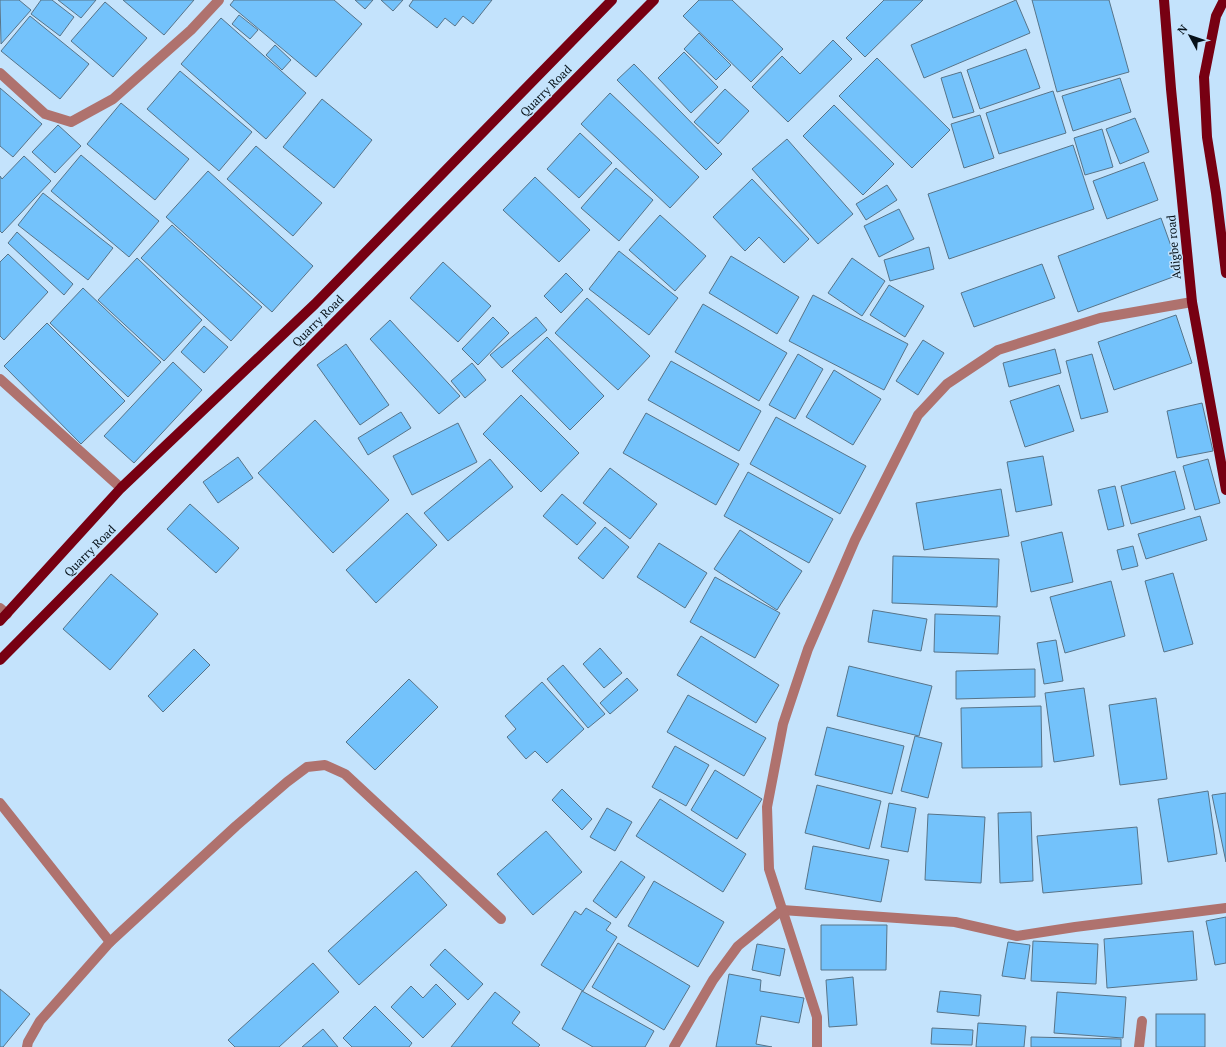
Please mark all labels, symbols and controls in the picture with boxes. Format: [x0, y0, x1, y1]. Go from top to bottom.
north arrow [1170, 16, 1210, 56]
text: N [1174, 21, 1191, 37]
street label: Quarry Road [517, 61, 575, 120]
street label: Adigbe road [1163, 214, 1184, 280]
street label: Quarry Road [289, 291, 347, 350]
street label: Quarry Road [61, 521, 119, 580]

